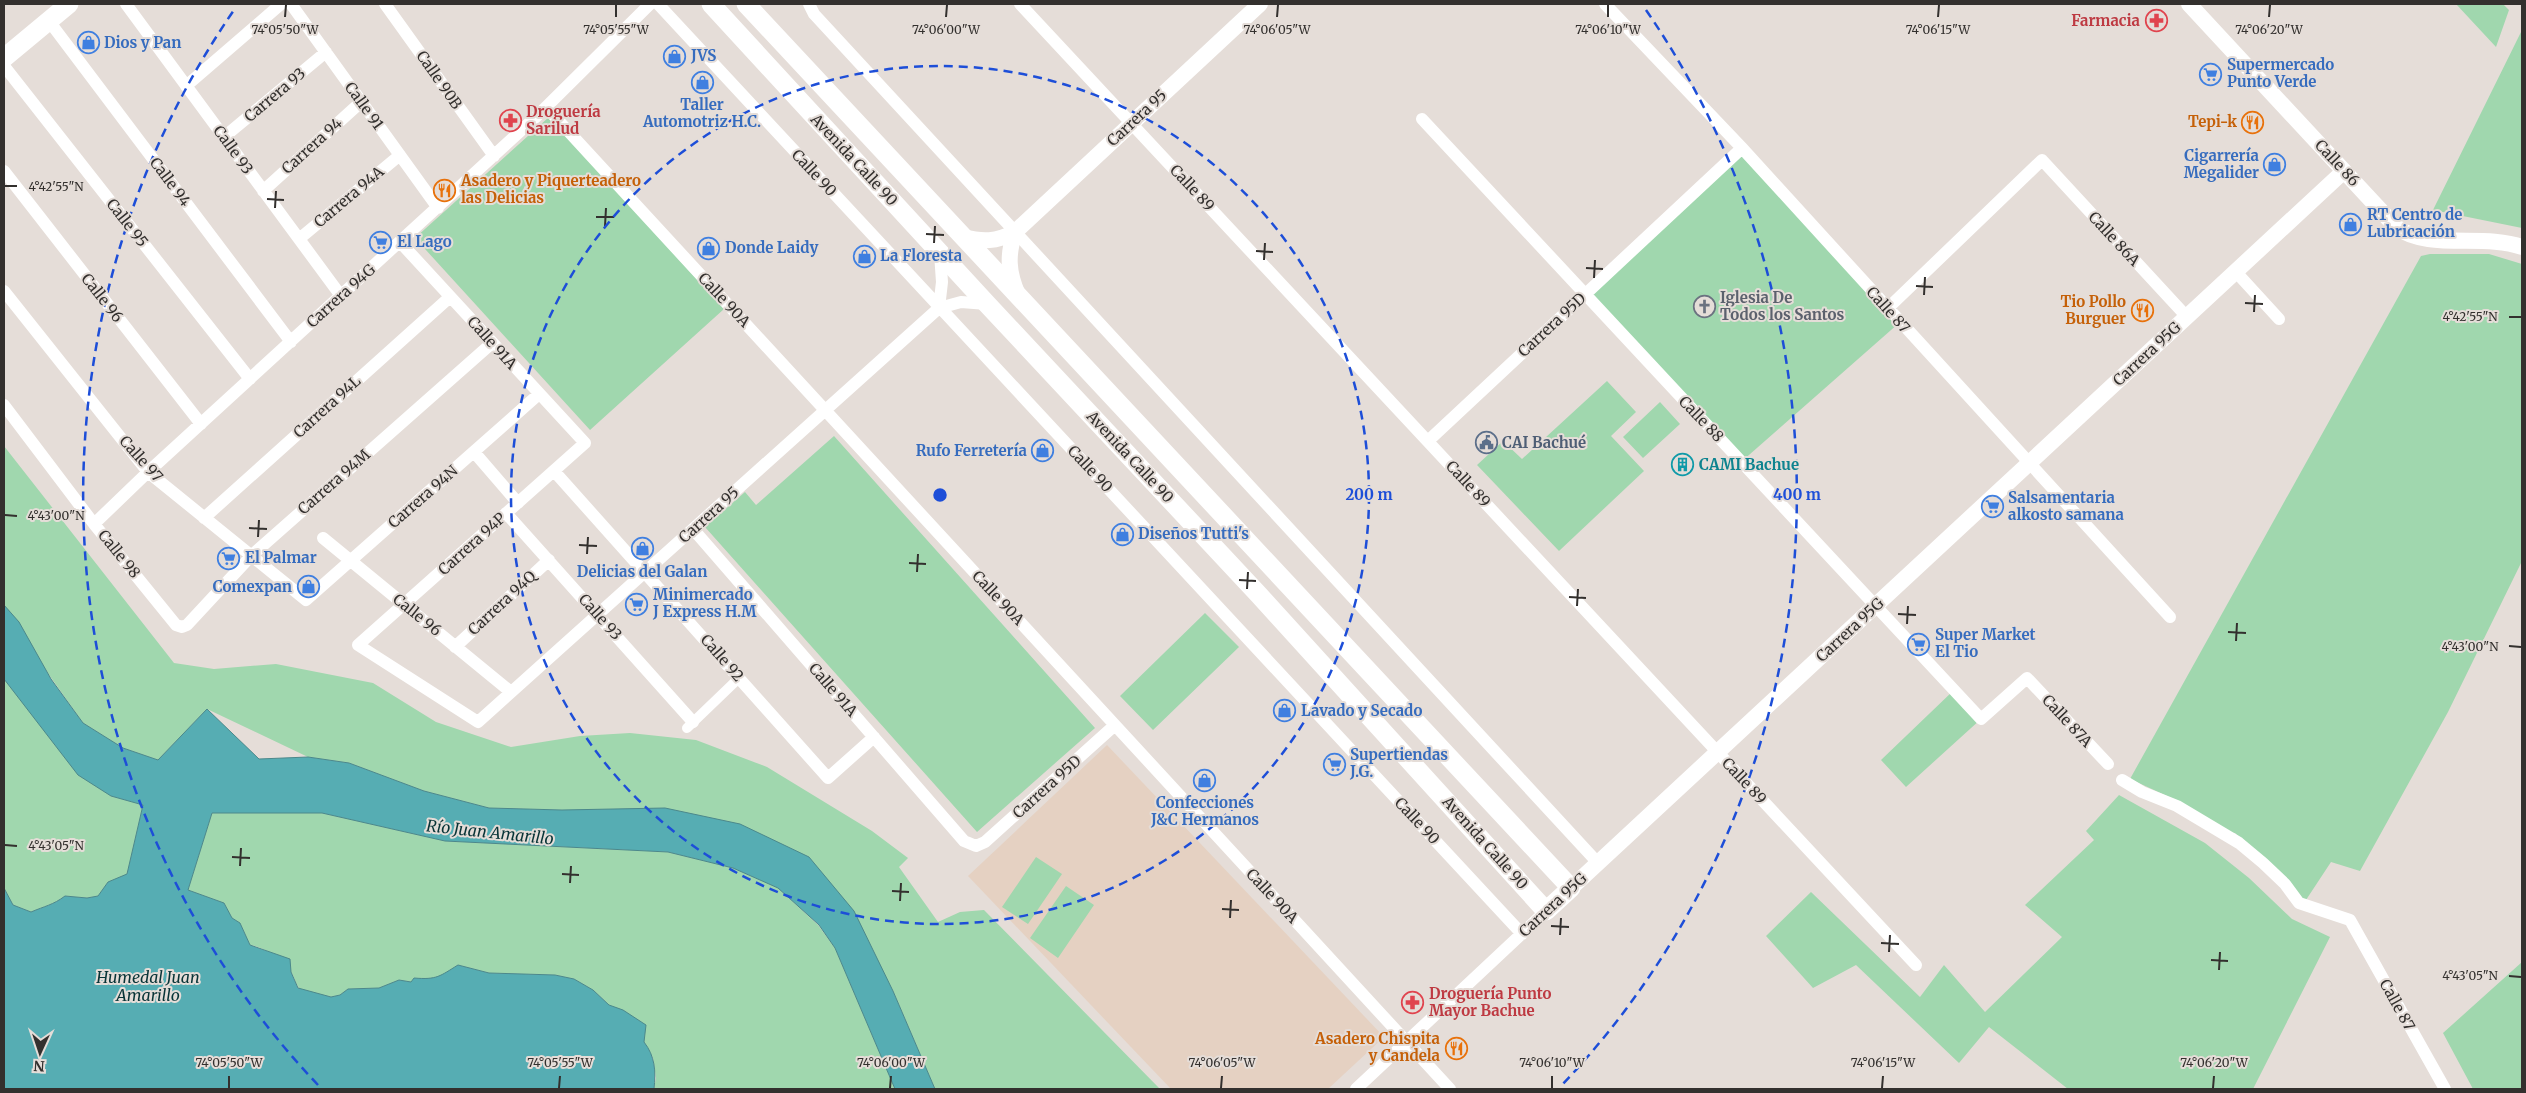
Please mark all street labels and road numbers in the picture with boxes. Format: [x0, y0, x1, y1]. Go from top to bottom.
street label: Calle 90B [412, 47, 466, 113]
street label: Carrera 93 [240, 64, 309, 126]
street label: Calle 91 [341, 78, 388, 133]
street label: Carrera 95 [1103, 85, 1170, 150]
street label: Avenida Calle 90 [807, 110, 901, 210]
street label: Carrera 94 [277, 113, 346, 178]
street label: Calle 93 [209, 122, 257, 178]
street label: Calle 86 [2311, 135, 2364, 190]
street label: Calle 90 [788, 146, 840, 200]
street label: Calle 94 [146, 153, 195, 210]
street label: Calle 89 [1166, 161, 1219, 215]
street label: Carrera 94A [310, 162, 388, 231]
street label: Calle 95 [103, 195, 152, 251]
street label: Calle 86A [2085, 208, 2144, 270]
street label: Carrera 94G [302, 260, 379, 331]
street label: Calle 90A [694, 268, 755, 331]
street label: Calle 96 [77, 269, 127, 326]
street label: Calle 87 [1863, 283, 1914, 337]
street label: Carrera 95D [1514, 289, 1589, 361]
street label: Calle 91A [464, 312, 521, 373]
street label: Carrera 95G [2109, 317, 2185, 390]
street label: Carrera 94L [289, 371, 365, 442]
street label: Calle 88 [1675, 392, 1728, 446]
street label: Avenida Calle 90 [1083, 407, 1177, 507]
street label: Calle 97 [116, 431, 167, 486]
street label: Calle 90 [1064, 442, 1116, 496]
street label: Carrera 94M [294, 445, 374, 518]
street label: Calle 89 [1442, 457, 1495, 511]
street label: Carrera 94N [384, 461, 462, 532]
street label: Carrera 95 [675, 483, 743, 547]
street label: Carrera 94P [434, 508, 510, 579]
street label: Calle 98 [94, 526, 145, 582]
street label: Carrera 94Q [464, 566, 540, 639]
street label: Calle 90A [968, 566, 1029, 629]
street label: Calle 96 [389, 589, 445, 640]
street label: Calle 93 [575, 590, 626, 644]
street label: Carrera 95G [1812, 593, 1888, 666]
street label: Calle 92 [697, 630, 748, 685]
street label: Calle 91A [805, 659, 862, 721]
street label: Calle 87A [2038, 690, 2097, 751]
street label: Carrera 95D [1009, 751, 1085, 822]
street label: Calle 89 [1718, 754, 1771, 808]
street label: Avenida Calle 90 [1438, 791, 1532, 893]
street label: Calle 90 [1391, 793, 1444, 848]
street label: Calle 90A [1242, 864, 1303, 927]
street label: Carrera 95G [1515, 868, 1591, 941]
street label: Calle 87 [2376, 976, 2420, 1034]

